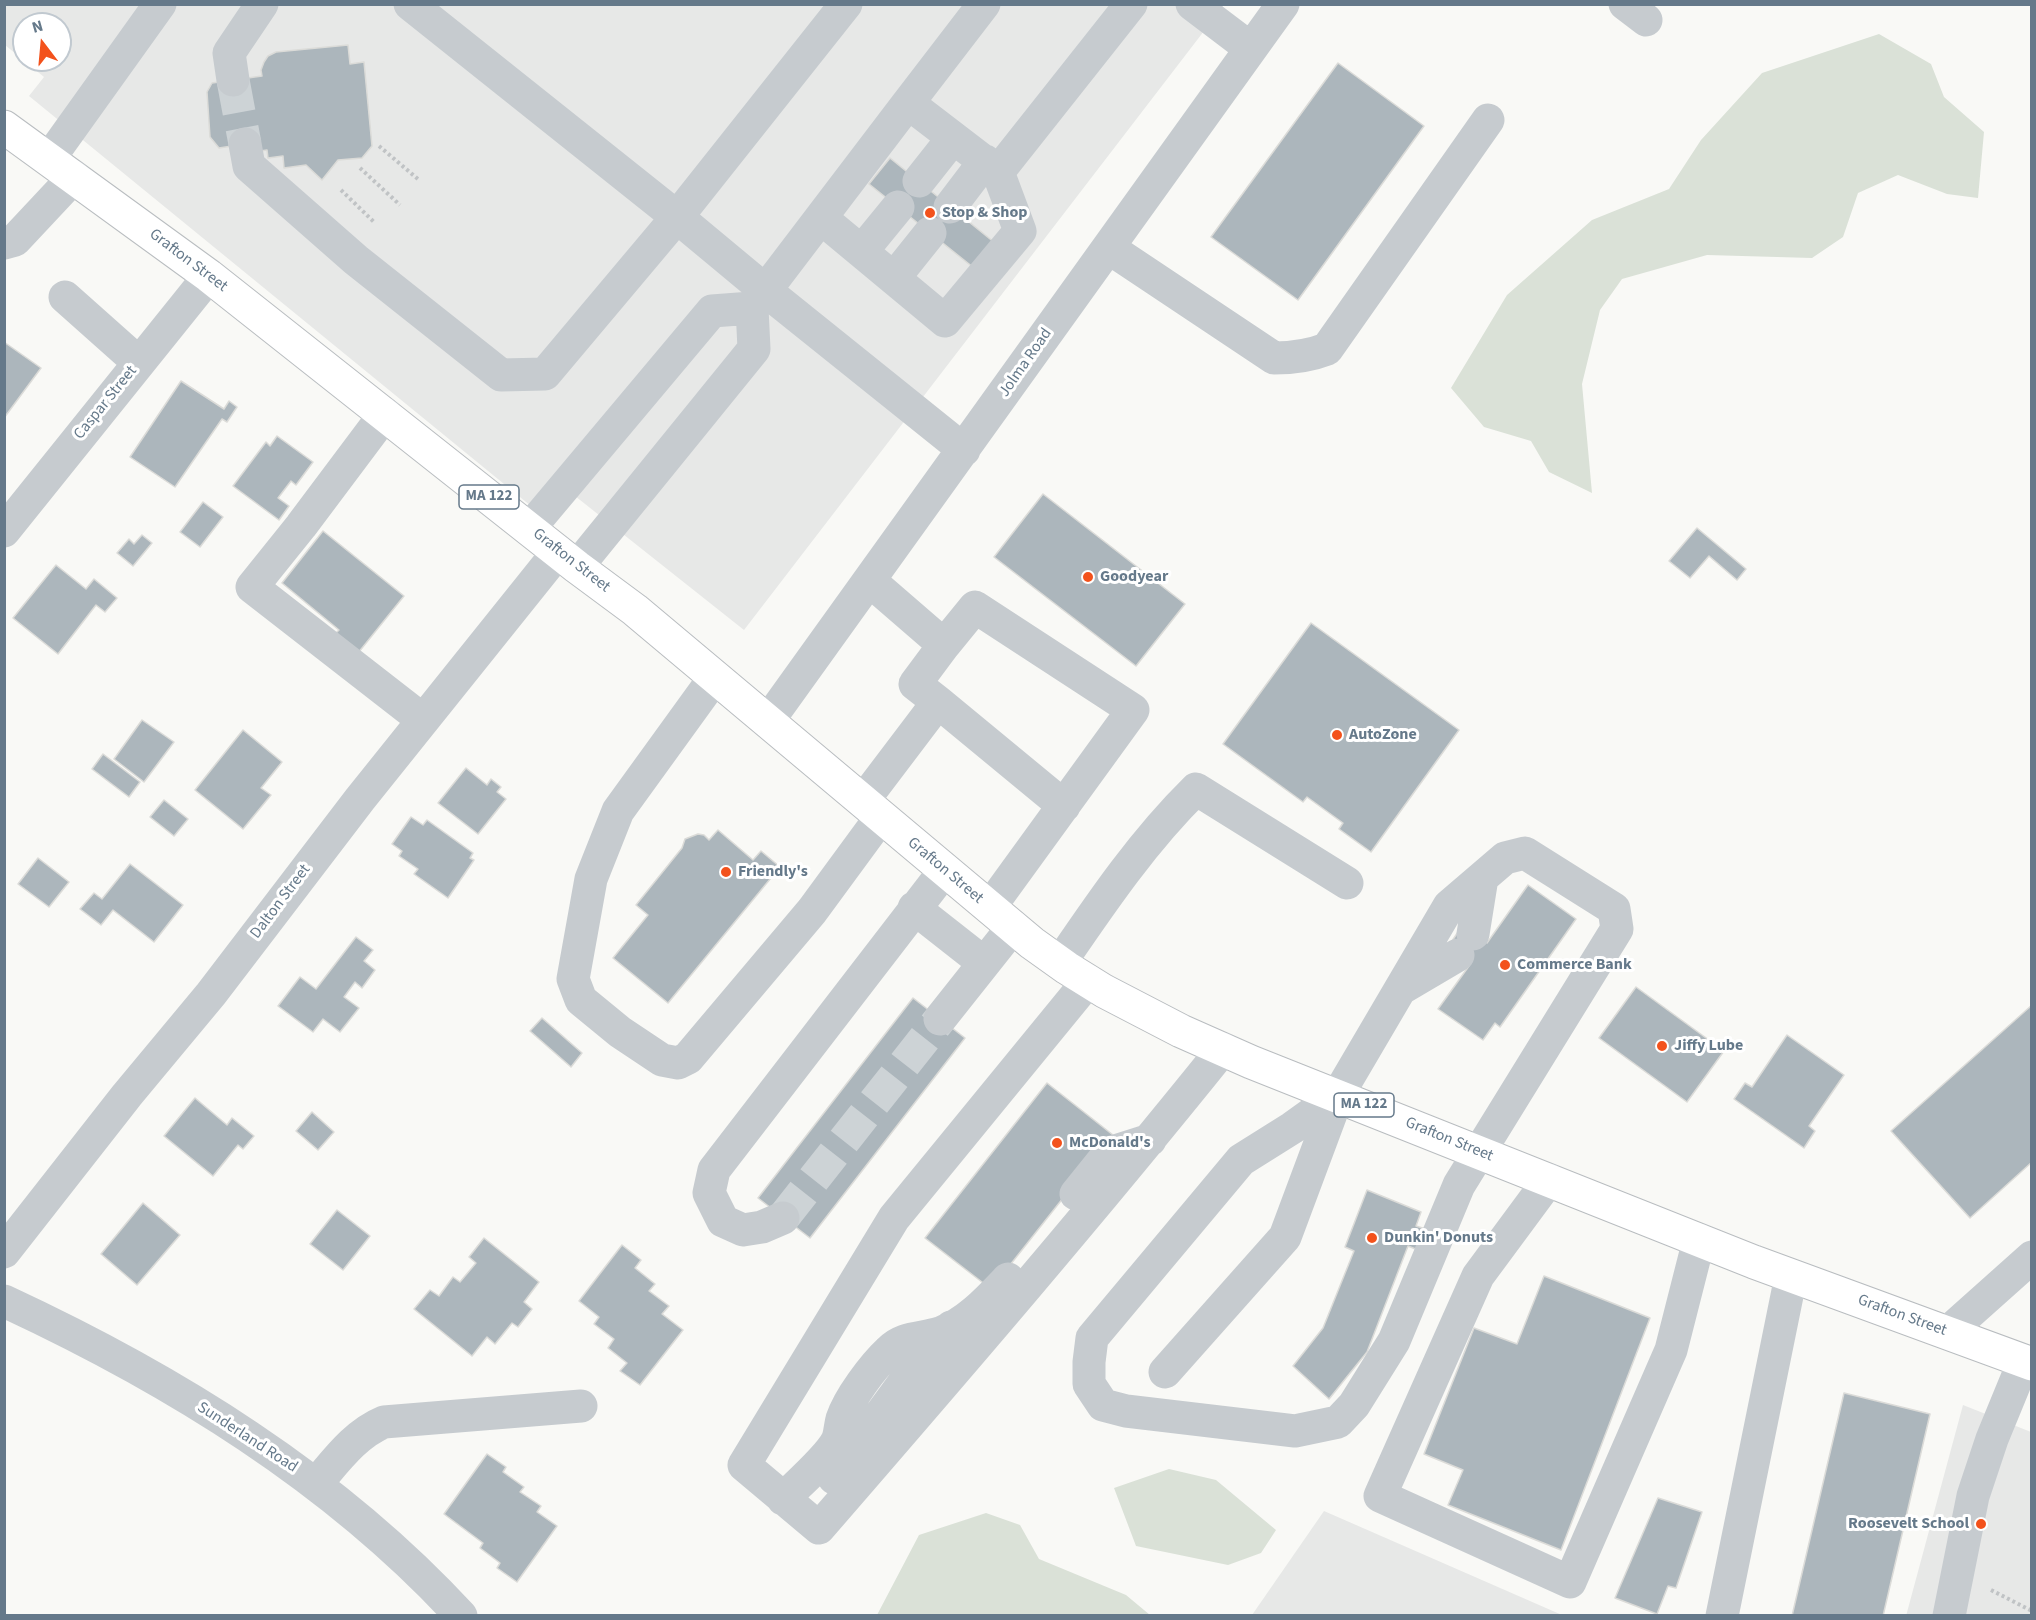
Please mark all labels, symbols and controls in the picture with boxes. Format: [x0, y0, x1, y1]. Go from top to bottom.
north arrow [12, 12, 72, 72]
text: N [29, 15, 46, 39]
place label: Stop & Shop [942, 203, 1027, 223]
marker: Stop & Shop [923, 206, 937, 220]
street label: Grafton Street [145, 225, 231, 297]
street label: Jolma Road [995, 325, 1057, 401]
street label: Caspar Street [70, 362, 142, 444]
road number: MA 122 [459, 485, 519, 509]
street label: Grafton Street [528, 525, 614, 597]
place label: Goodyear [1100, 567, 1168, 587]
marker: Goodyear [1081, 570, 1095, 584]
place label: AutoZone [1349, 725, 1417, 745]
marker: AutoZone [1330, 728, 1344, 742]
street label: Grafton Street [903, 834, 987, 908]
street label: Dalton Street [247, 861, 315, 943]
place label: Friendly's [738, 862, 808, 882]
marker: Friendly's [719, 865, 733, 879]
place label: Commerce Bank [1517, 955, 1632, 975]
marker: Commerce Bank [1498, 958, 1512, 972]
place label: Jiffy Lube [1674, 1036, 1743, 1056]
marker: Jiffy Lube [1655, 1039, 1669, 1053]
road number: MA 122 [1334, 1093, 1394, 1117]
street label: Grafton Street [1402, 1114, 1496, 1166]
place label: McDonald's [1069, 1133, 1151, 1153]
marker: McDonald's [1050, 1136, 1064, 1150]
place label: Dunkin' Donuts [1384, 1228, 1493, 1248]
marker: Dunkin' Donuts [1365, 1231, 1379, 1245]
street label: Grafton Street [1855, 1291, 1949, 1341]
street label: Sunderland Road [193, 1398, 301, 1478]
place label: Roosevelt School [1848, 1514, 1969, 1534]
marker: Roosevelt School [1974, 1517, 1988, 1531]

